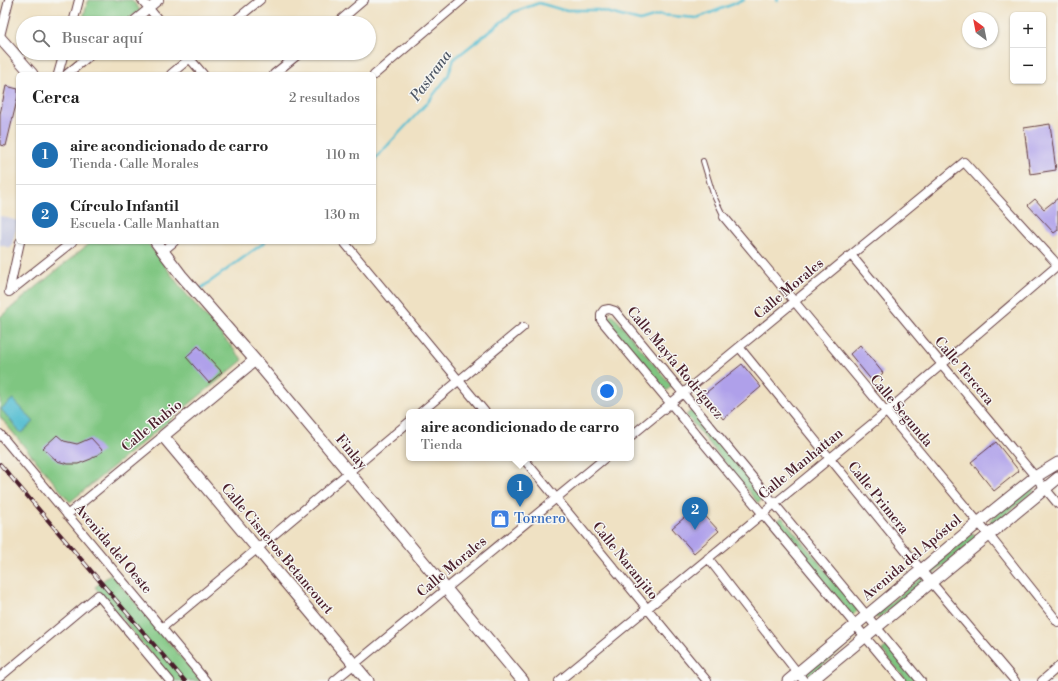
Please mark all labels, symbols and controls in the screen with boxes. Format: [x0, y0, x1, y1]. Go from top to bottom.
north arrow [962, 12, 998, 48]
map controls [1010, 12, 1046, 84]
button: + [1010, 12, 1046, 48]
search box [16, 16, 376, 60]
icon: search [30, 27, 52, 49]
text: Buscar aquí [62, 29, 143, 48]
water label: Pastrana [406, 46, 456, 106]
button: − [1010, 48, 1046, 84]
text: Cerca [32, 87, 80, 109]
text: 2 resultados [289, 90, 360, 106]
text: aire acondicionado de carro [70, 137, 268, 156]
text: 1 [42, 147, 48, 163]
text: 110 m [326, 147, 360, 163]
text: Tienda · Calle Morales [70, 156, 199, 172]
text: Círculo Infantil [70, 197, 179, 216]
text: 2 [41, 207, 49, 223]
text: 130 m [325, 207, 360, 223]
text: Escuela · Calle Manhattan [70, 216, 220, 232]
street label: Calle Morales [750, 255, 828, 323]
street label: Calle Mayía Rodríguez [623, 303, 727, 423]
street label: Calle Tercera [930, 333, 998, 410]
street label: Calle Segunda [866, 371, 937, 451]
your location [597, 381, 617, 401]
street label: Calle Rubio [118, 396, 186, 456]
popup [406, 409, 634, 461]
text: aire acondicionado de carro [421, 418, 619, 437]
street label: Calle Manhattan [755, 424, 847, 504]
street label: Finlay [331, 431, 371, 473]
text: Tienda [421, 437, 462, 453]
street label: Calle Primera [843, 458, 913, 539]
pin: 1 [507, 474, 533, 507]
street label: Calle Cisneros Betancourt [217, 480, 337, 618]
pin: 2 [682, 497, 708, 530]
street label: Avenida del Oeste [70, 500, 156, 598]
shop icon: Tornero [489, 508, 511, 530]
place label: Tornero [514, 510, 566, 528]
street label: Avenida del Apóstol [858, 511, 965, 605]
street label: Calle Naranjito [588, 518, 662, 604]
street label: Calle Morales [413, 533, 491, 601]

